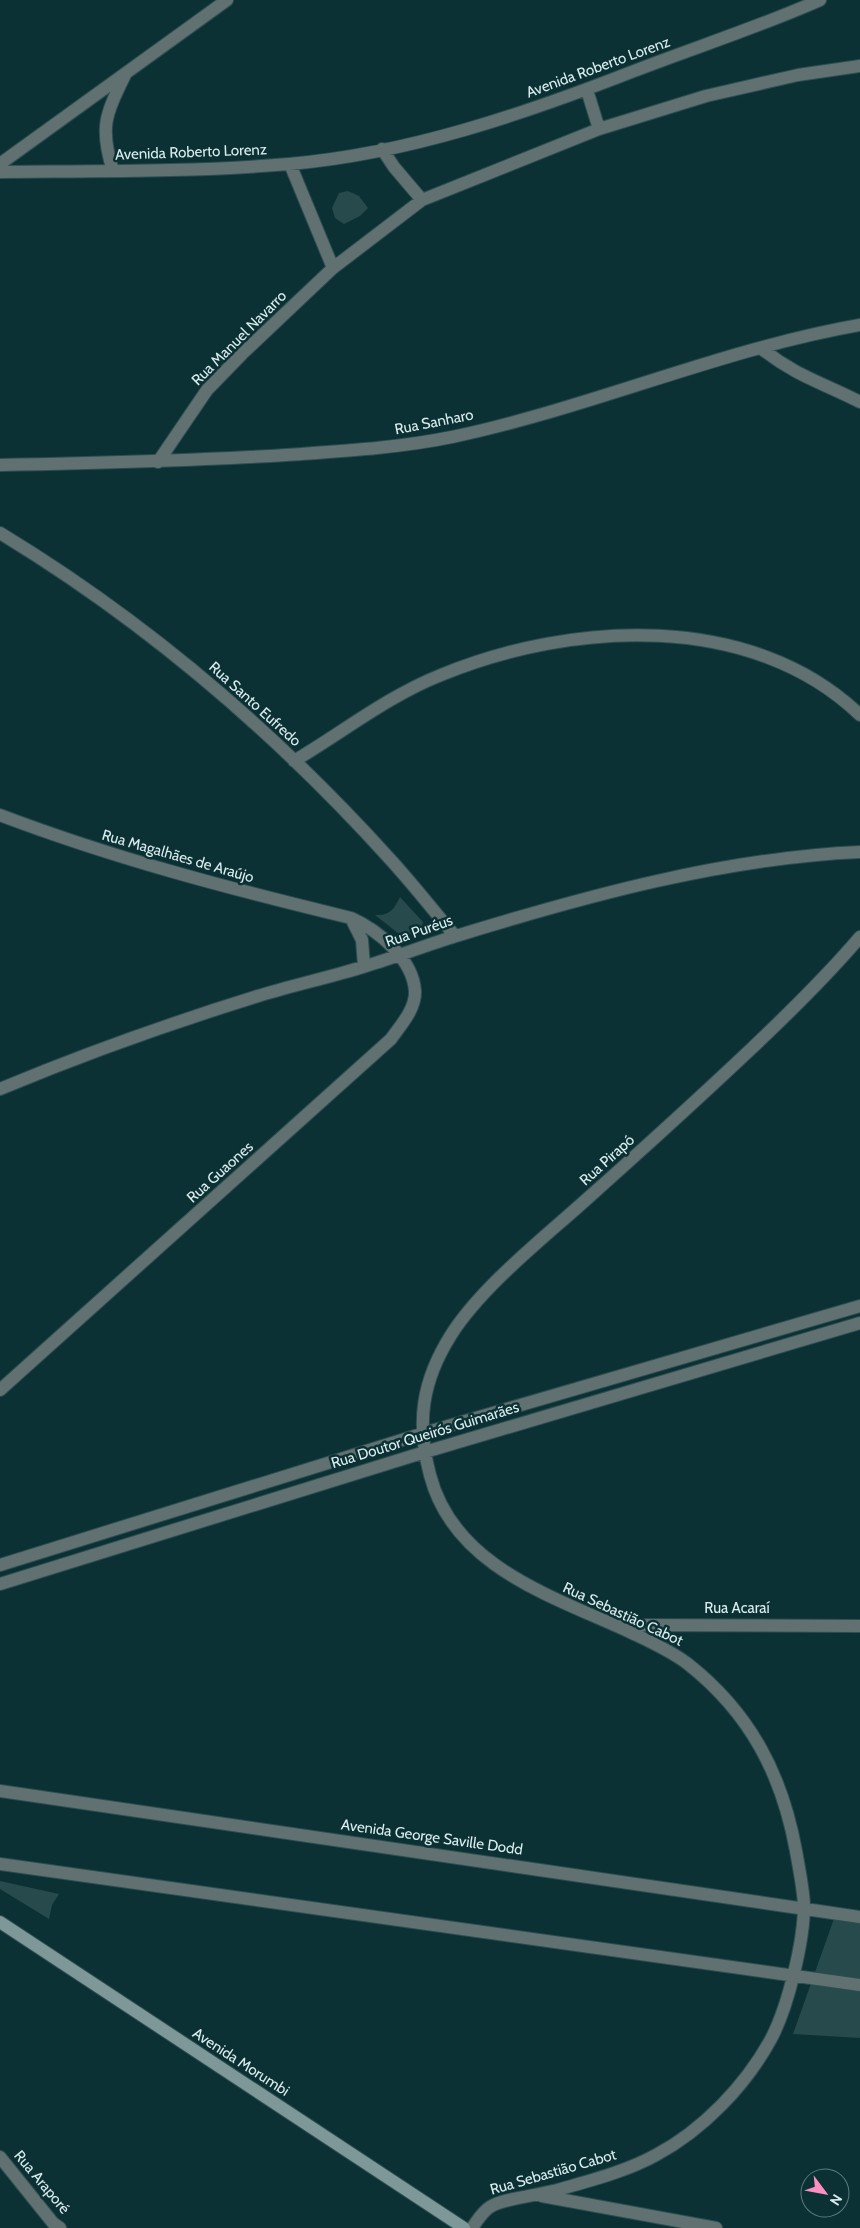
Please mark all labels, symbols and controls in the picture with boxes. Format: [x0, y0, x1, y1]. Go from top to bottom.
street label: Avenida Roberto Lorenz [524, 33, 672, 101]
street label: Avenida Roberto Lorenz [115, 140, 267, 164]
street label: Rua Manuel Navarro [188, 287, 290, 389]
street label: Rua Sanharo [393, 406, 475, 438]
street label: Rua Santo Eufredo [205, 658, 305, 750]
street label: Rua Magalhães de Araújo [100, 826, 256, 886]
street label: Rua Puréus [383, 911, 455, 951]
street label: Rua Pirapó [576, 1131, 638, 1189]
street label: Rua Guaones [183, 1138, 257, 1206]
street label: Rua Doutor Queirós Guimarães [329, 1398, 521, 1472]
street label: Rua Sebastião Cabot [560, 1578, 686, 1650]
street label: Rua Acaraí [704, 1599, 770, 1617]
street label: Avenida George Saville Dodd [340, 1815, 524, 1859]
street label: Avenida Morumbi [189, 2024, 293, 2100]
street label: Rua Sebastião Cabot [488, 2145, 618, 2199]
street label: Rua Araporé [10, 2147, 74, 2218]
north arrow [800, 2168, 850, 2218]
text: N [826, 2191, 846, 2209]

